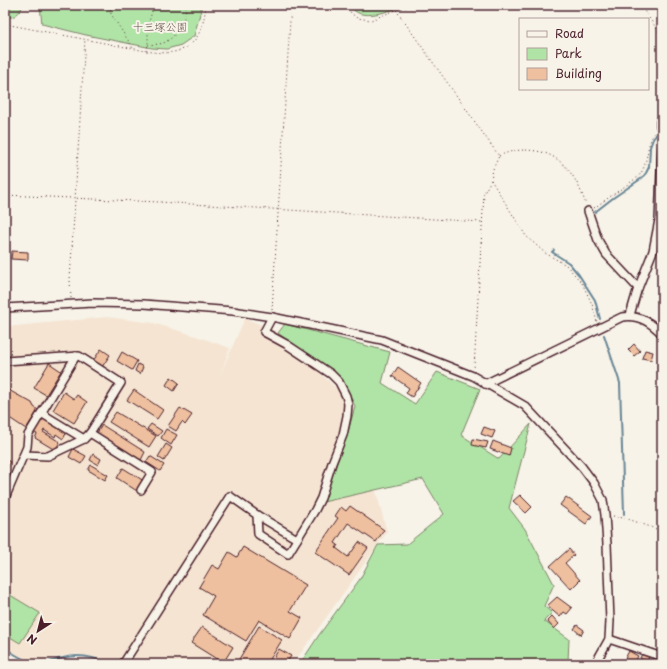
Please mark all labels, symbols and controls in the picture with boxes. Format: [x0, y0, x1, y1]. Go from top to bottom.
park label: 十三塚公園 [133, 18, 188, 35]
legend [519, 18, 649, 90]
text: Road [555, 24, 584, 42]
text: Park [555, 44, 582, 62]
text: Building [555, 64, 602, 82]
north arrow [18, 611, 58, 651]
text: N [23, 630, 40, 649]

